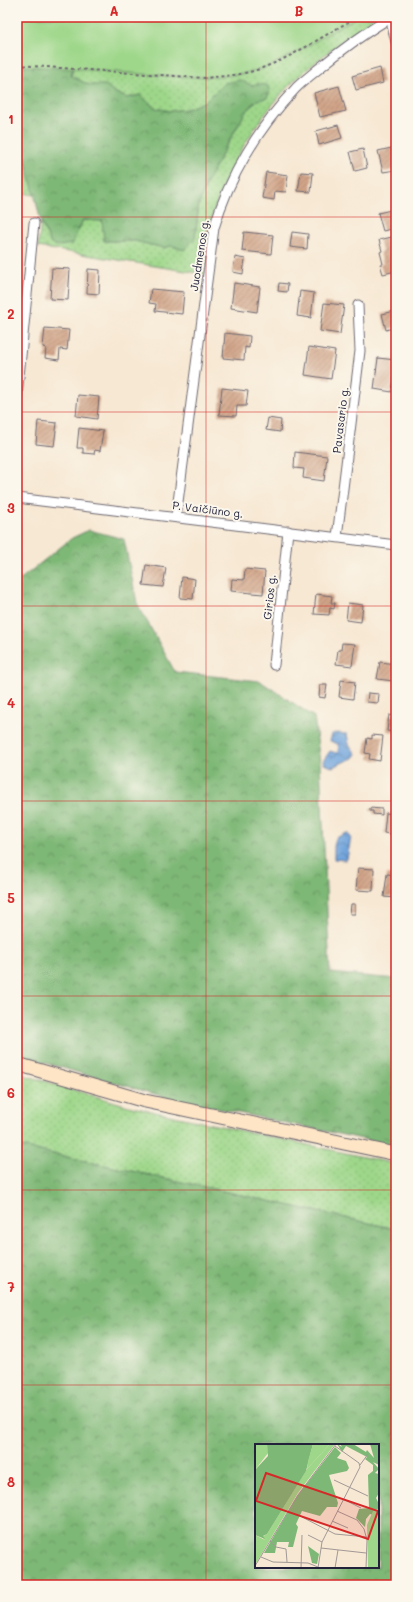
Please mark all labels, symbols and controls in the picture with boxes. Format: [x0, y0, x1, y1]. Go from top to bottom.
text: A [109, 2, 119, 19]
text: B [295, 2, 304, 19]
text: 1 [8, 110, 14, 127]
street label: Juodmenos g. [186, 218, 212, 292]
text: 2 [7, 305, 15, 322]
street label: Pavasario g. [328, 386, 352, 454]
street label: P. Vaičiūno g. [172, 497, 244, 521]
text: 3 [7, 499, 15, 516]
street label: Girios g. [259, 574, 279, 620]
text: 4 [7, 694, 15, 711]
text: 5 [7, 889, 15, 906]
text: 6 [7, 1084, 15, 1101]
text: 7 [7, 1278, 15, 1295]
inset map [255, 1444, 379, 1568]
text: 8 [7, 1473, 15, 1490]

